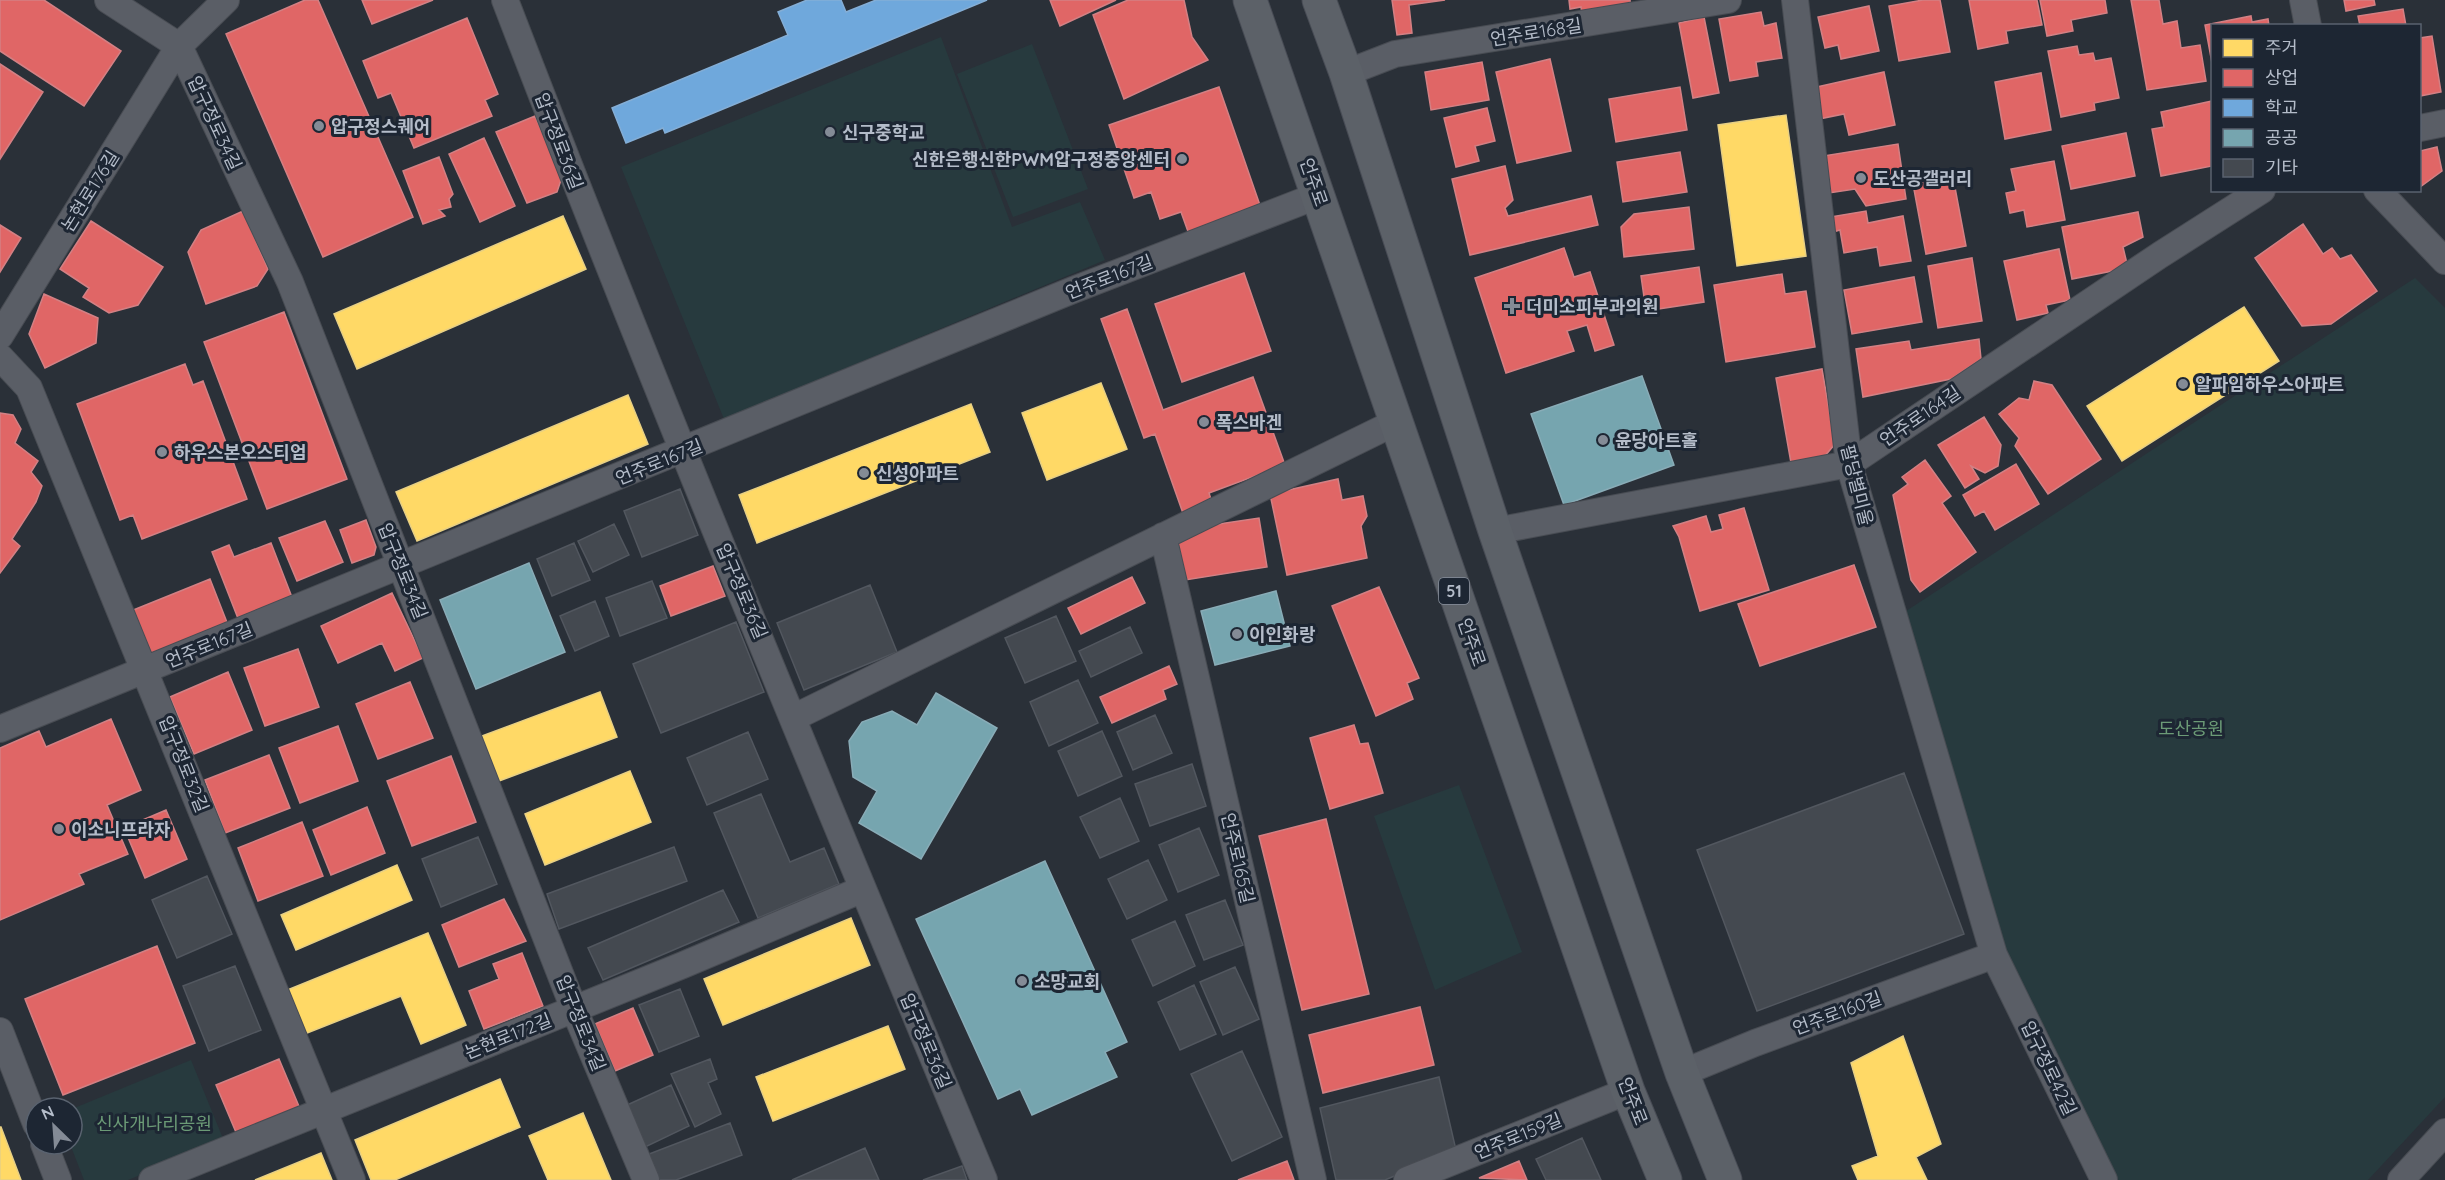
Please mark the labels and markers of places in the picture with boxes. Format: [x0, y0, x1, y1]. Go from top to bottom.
place label: 압구정스퀘어 [331, 115, 430, 138]
marker: 압구정스퀘어 [312, 119, 326, 133]
place label: 신구중학교 [842, 121, 925, 144]
marker: 신구중학교 [823, 125, 837, 139]
place label: 신한은행신한PWM압구정중앙센터 [912, 148, 1170, 171]
marker: 신한은행신한PWM압구정중앙센터 [1175, 152, 1189, 166]
place label: 도산공갤러리 [1873, 167, 1972, 190]
marker: 도산공갤러리 [1854, 171, 1868, 185]
place label: 더미소피부과의원 [1526, 295, 1658, 318]
marker: 더미소피부과의원 [1503, 297, 1521, 315]
place label: 알파임하우스아파트 [2195, 373, 2344, 396]
marker: 알파임하우스아파트 [2176, 377, 2190, 391]
place label: 폭스바겐 [1216, 411, 1282, 434]
marker: 폭스바겐 [1197, 415, 1211, 429]
place label: 윤당아트홀 [1615, 429, 1698, 452]
marker: 윤당아트홀 [1596, 433, 1610, 447]
place label: 하우스본오스티엄 [174, 441, 306, 464]
marker: 하우스본오스티엄 [155, 445, 169, 459]
place label: 신성아파트 [876, 462, 959, 485]
marker: 신성아파트 [857, 466, 871, 480]
place label: 이인화랑 [1249, 623, 1316, 646]
marker: 이인화랑 [1230, 627, 1244, 641]
place label: 이소니프라자 [71, 818, 171, 841]
marker: 이소니프라자 [52, 822, 66, 836]
place label: 소망교회 [1034, 970, 1100, 993]
marker: 소망교회 [1015, 974, 1029, 988]

